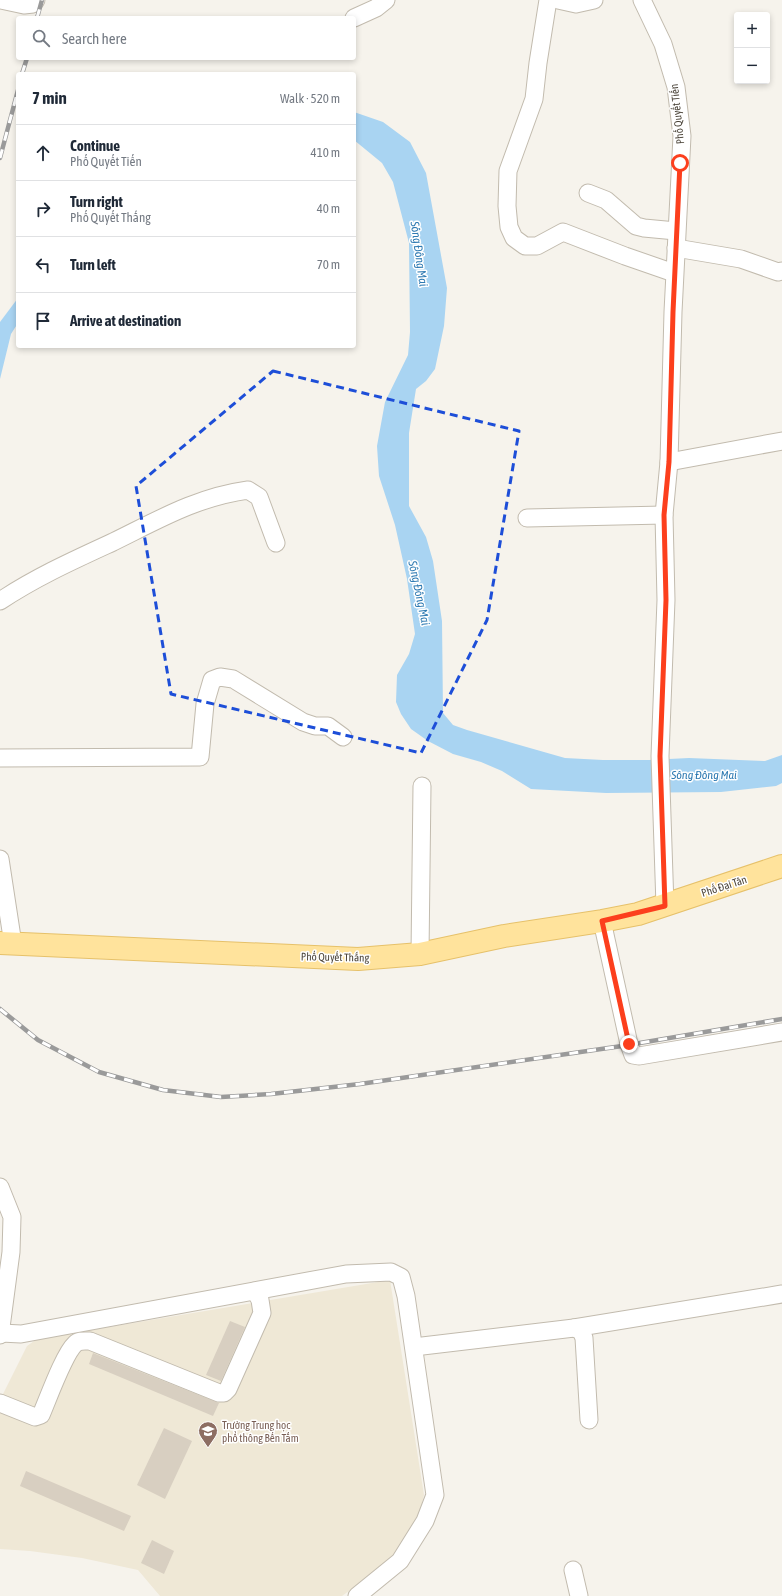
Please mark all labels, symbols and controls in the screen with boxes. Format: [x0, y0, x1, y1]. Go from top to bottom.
map controls [734, 12, 770, 84]
button: + [734, 12, 770, 48]
search box [16, 16, 356, 60]
icon: search [30, 27, 52, 49]
text: Search here [62, 30, 127, 47]
button: − [734, 48, 770, 84]
street label: Phố Quyết Tiến [668, 83, 686, 145]
text: 7 min [32, 88, 67, 108]
text: Walk · 520 m [280, 91, 340, 106]
text: Continue [70, 137, 120, 154]
icon: ahead [32, 142, 54, 164]
text: 410 m [311, 145, 340, 160]
text: Phố Quyết Tiến [70, 154, 142, 169]
route start [671, 154, 689, 172]
text: Turn right [70, 193, 123, 210]
icon: right [32, 198, 54, 220]
text: 40 m [317, 201, 340, 216]
text: Phố Quyết Thắng [70, 210, 151, 225]
water label: Sông Đông Mai [407, 220, 431, 288]
icon: left [32, 254, 54, 276]
text: Turn left [70, 256, 116, 273]
text: 70 m [317, 257, 340, 272]
icon: arrive [32, 310, 54, 332]
text: Arrive at destination [70, 312, 181, 329]
water label: Sông Đông Mai [405, 558, 433, 627]
water label: Sông Đông Mai [670, 768, 737, 782]
street label: Phố Đại Tân [700, 873, 749, 900]
street label: Phố Quyết Thắng [301, 950, 370, 964]
route end [620, 1035, 638, 1053]
place label: Trường Trung học phổ thông Bến Tắm [222, 1419, 299, 1444]
school or university icon: Trường Trung học phổ thông Bến Tắm [197, 1420, 219, 1448]

